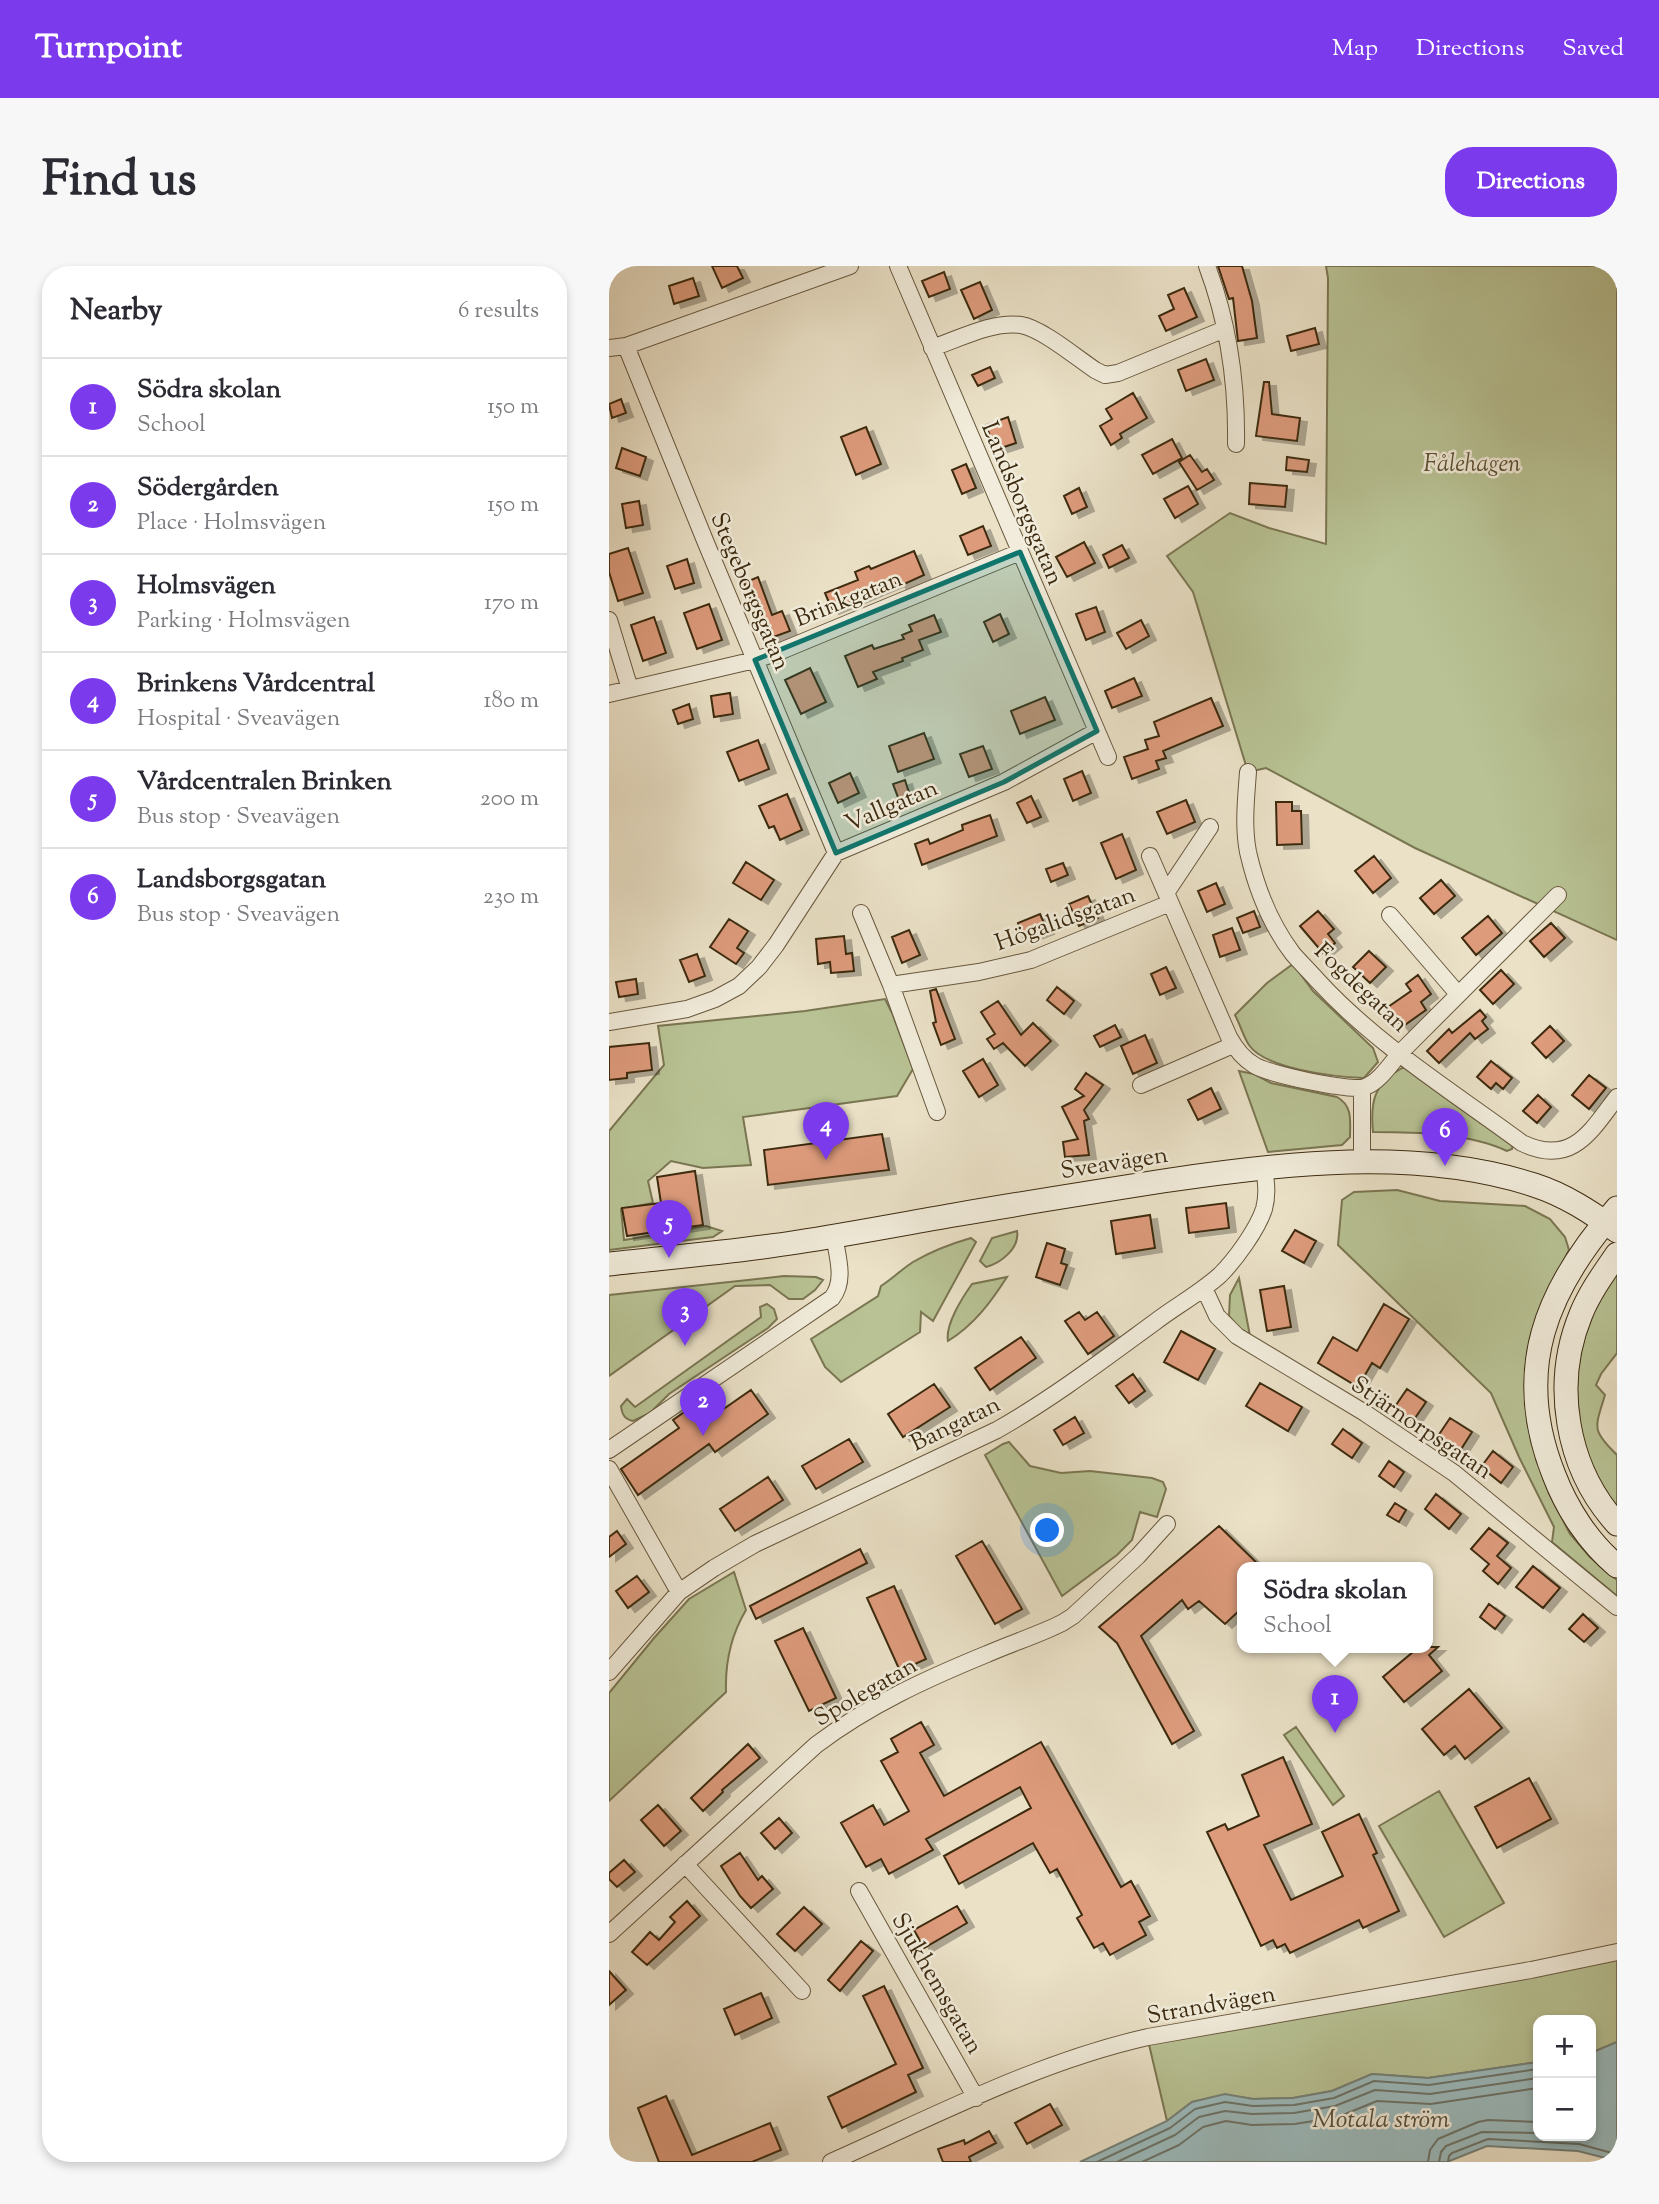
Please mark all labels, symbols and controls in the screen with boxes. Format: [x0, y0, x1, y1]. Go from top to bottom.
text: Turnpoint [35, 25, 182, 73]
text: Map [1332, 32, 1378, 66]
text: Directions [1416, 32, 1524, 66]
text: Saved [1562, 32, 1624, 66]
text: Find us [42, 147, 196, 217]
button: Directions [1445, 147, 1617, 217]
text: Nearby [70, 290, 162, 333]
text: 6 results [458, 295, 539, 328]
text: Södra skolan [137, 372, 281, 409]
text: 1 [89, 391, 97, 424]
text: 150 m [487, 391, 539, 424]
text: School [137, 409, 206, 442]
street label: Landsborgsgatan [971, 417, 1071, 591]
park label: Fålehagen [1423, 448, 1521, 482]
text: Södergården [137, 470, 279, 507]
text: 2 [88, 489, 98, 522]
text: 150 m [487, 489, 539, 522]
text: Place · Holmsvägen [137, 507, 326, 540]
street label: Stegeborgsgatan [701, 508, 798, 676]
street label: Brinkgatan [790, 563, 908, 637]
text: Holmsvägen [137, 568, 276, 605]
text: 3 [88, 587, 98, 620]
text: 170 m [484, 587, 539, 620]
text: Parking · Holmsvägen [137, 605, 351, 638]
text: Brinkens Vårdcentral [137, 666, 375, 703]
text: 4 [87, 685, 99, 718]
text: 180 m [484, 685, 539, 718]
text: Hospital · Sveavägen [137, 703, 340, 736]
text: Vårdcentralen Brinken [137, 764, 392, 801]
street label: Vallgatan [840, 772, 944, 842]
text: 5 [89, 783, 97, 816]
text: 200 m [480, 783, 539, 816]
text: Bus stop · Sveavägen [137, 801, 340, 834]
text: Landsborgsgatan [137, 862, 326, 899]
street label: Högalidsgatan [991, 879, 1141, 961]
text: 6 [87, 881, 99, 914]
text: 230 m [483, 881, 539, 914]
text: Bus stop · Sveavägen [137, 899, 340, 932]
street label: Fogdegatan [1306, 936, 1415, 1041]
pin: 4 [803, 1102, 849, 1160]
pin: 6 [1422, 1108, 1468, 1166]
street label: Sveavägen [1058, 1139, 1170, 1189]
pin: 5 [646, 1200, 692, 1258]
pin: 3 [662, 1288, 708, 1346]
street label: Stjärnorpsgatan [1343, 1369, 1498, 1489]
pin: 2 [680, 1378, 726, 1436]
street label: Bangatan [905, 1388, 1007, 1461]
your location [1030, 1513, 1064, 1547]
popup [1237, 1562, 1433, 1653]
text: Södra skolan [1263, 1573, 1407, 1610]
text: School [1263, 1610, 1332, 1643]
street label: Spolegatan [808, 1649, 924, 1736]
pin: 1 [1312, 1675, 1358, 1733]
street label: Sjukhemsgatan [882, 1907, 991, 2061]
street label: Strandvägen [1144, 1978, 1278, 2034]
map controls [1533, 2015, 1596, 2141]
button: + [1533, 2015, 1596, 2078]
button: − [1533, 2078, 1596, 2141]
water label: Motala ström [1312, 2102, 1450, 2139]

